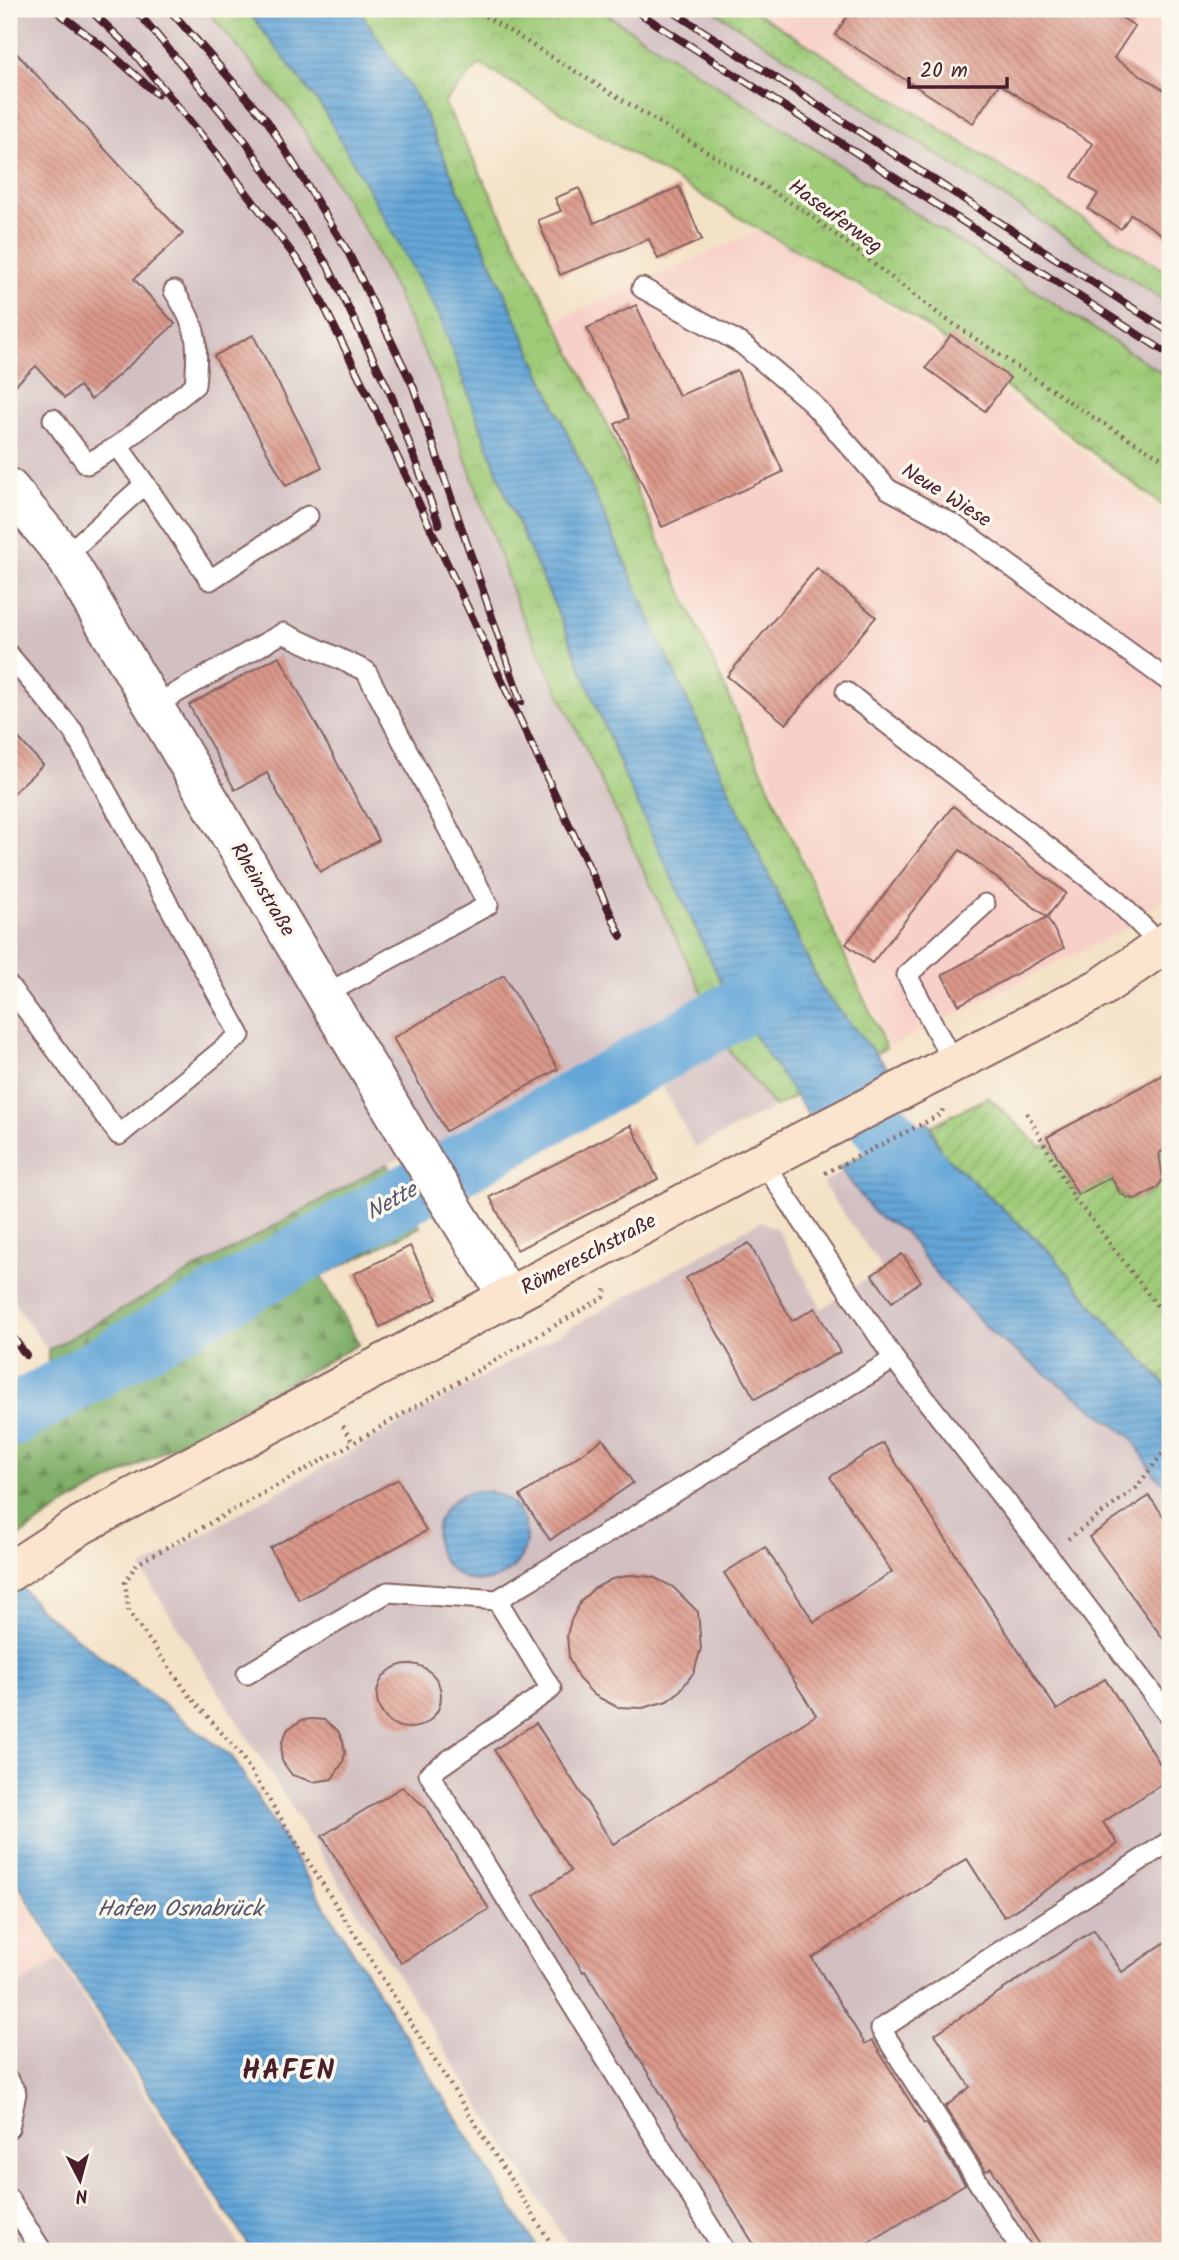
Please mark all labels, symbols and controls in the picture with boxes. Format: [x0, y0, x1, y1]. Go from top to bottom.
scale bar [909, 46, 1007, 90]
text: 20 m [920, 55, 968, 88]
street label: Haseuferweg [781, 171, 889, 263]
street label: Neue Wiese [894, 455, 998, 537]
street label: Rheinstraße [221, 837, 303, 944]
water label: Nette [360, 1172, 427, 1231]
street label: Römereschstraße [515, 1205, 663, 1305]
water label: Hafen Osnabrück [97, 1892, 266, 1928]
district label: HAFEN [242, 2049, 336, 2094]
north arrow [46, 2144, 116, 2214]
text: N [74, 2179, 89, 2210]

